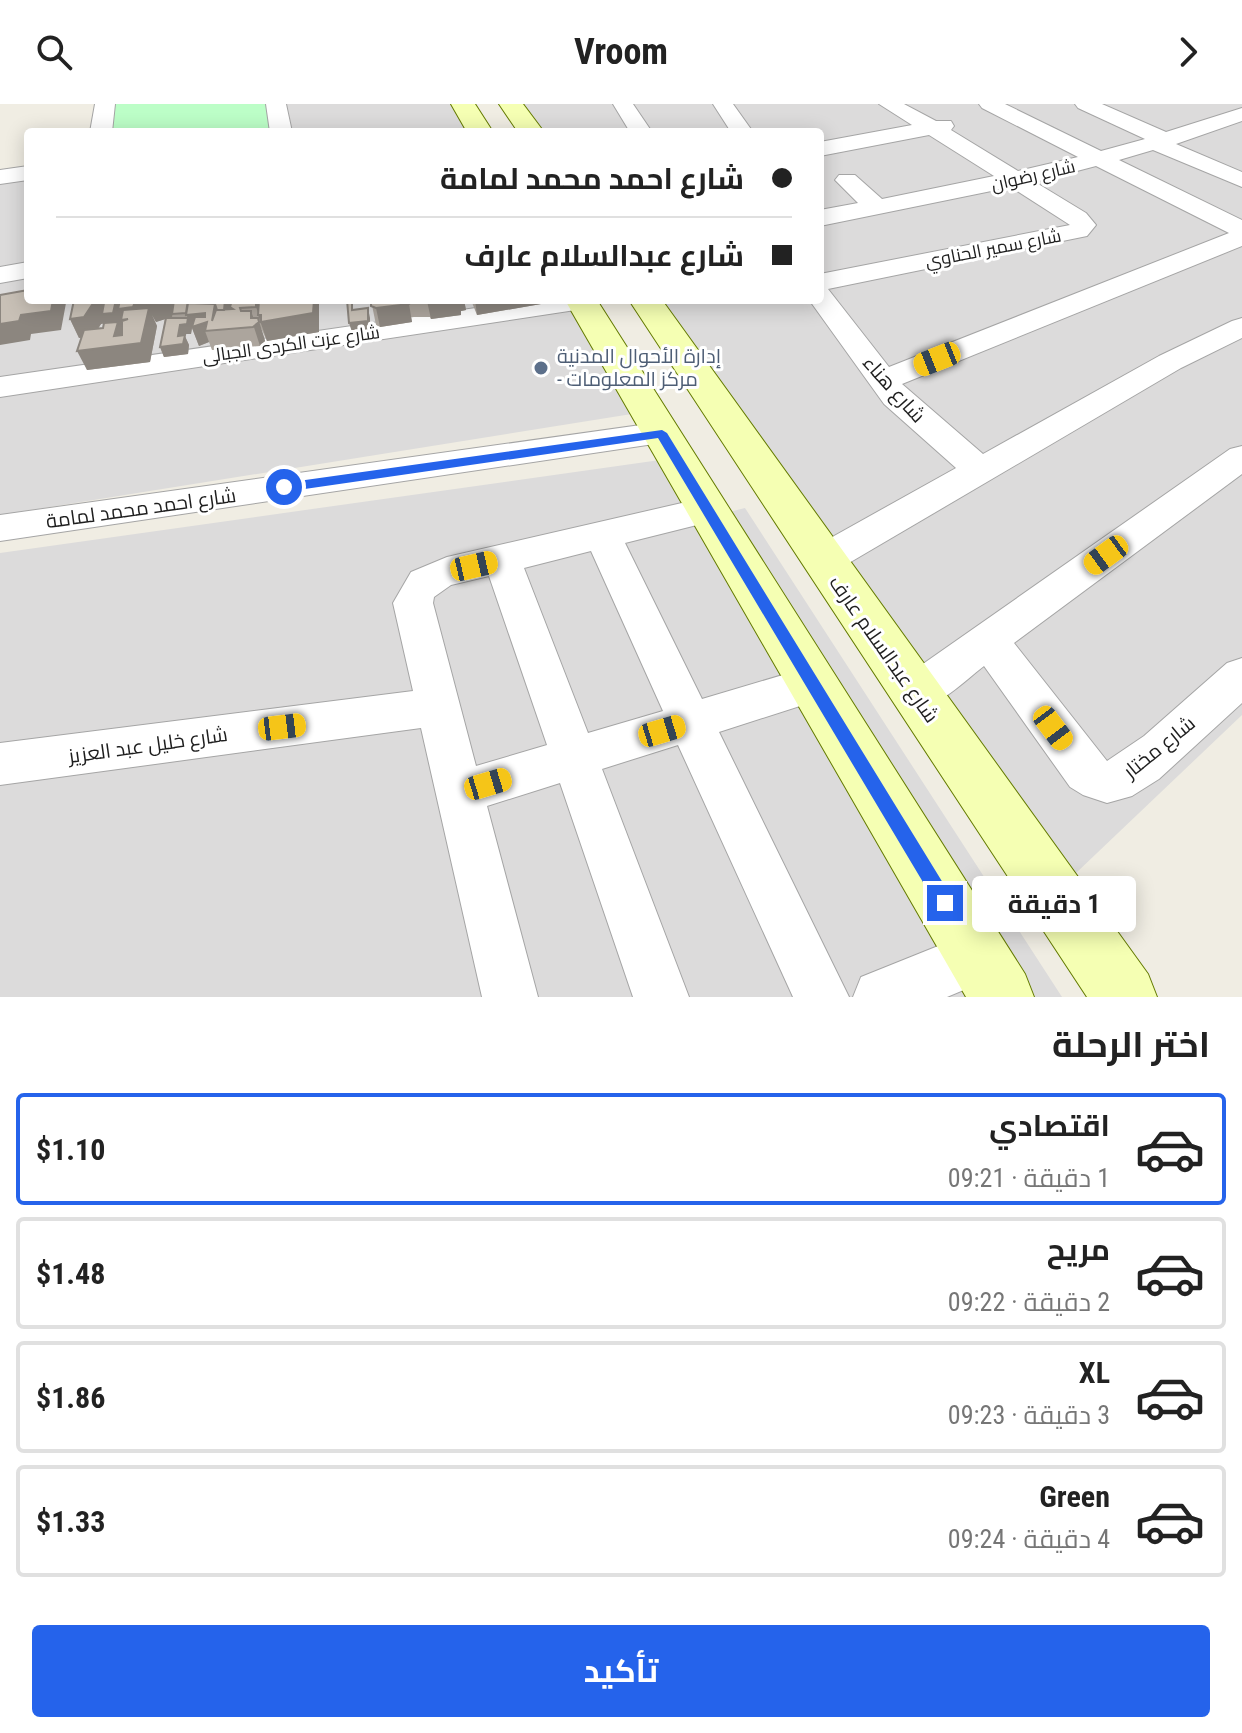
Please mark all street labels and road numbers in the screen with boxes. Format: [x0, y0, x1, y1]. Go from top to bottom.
street label: شارع رضوان [989, 155, 1078, 197]
street label: شارع سمير الحناوي [923, 225, 1064, 275]
street label: شارع عزت الكردى الجبالى [201, 321, 381, 369]
street label: شارع هناء [856, 351, 930, 429]
street label: شارع احمد محمد لمامة [44, 483, 238, 535]
street label: شارع عبدالسلام عارف [823, 571, 944, 728]
street label: شارع مختار [1118, 711, 1201, 785]
street label: شارع خليل عبد العزيز [66, 722, 229, 770]

